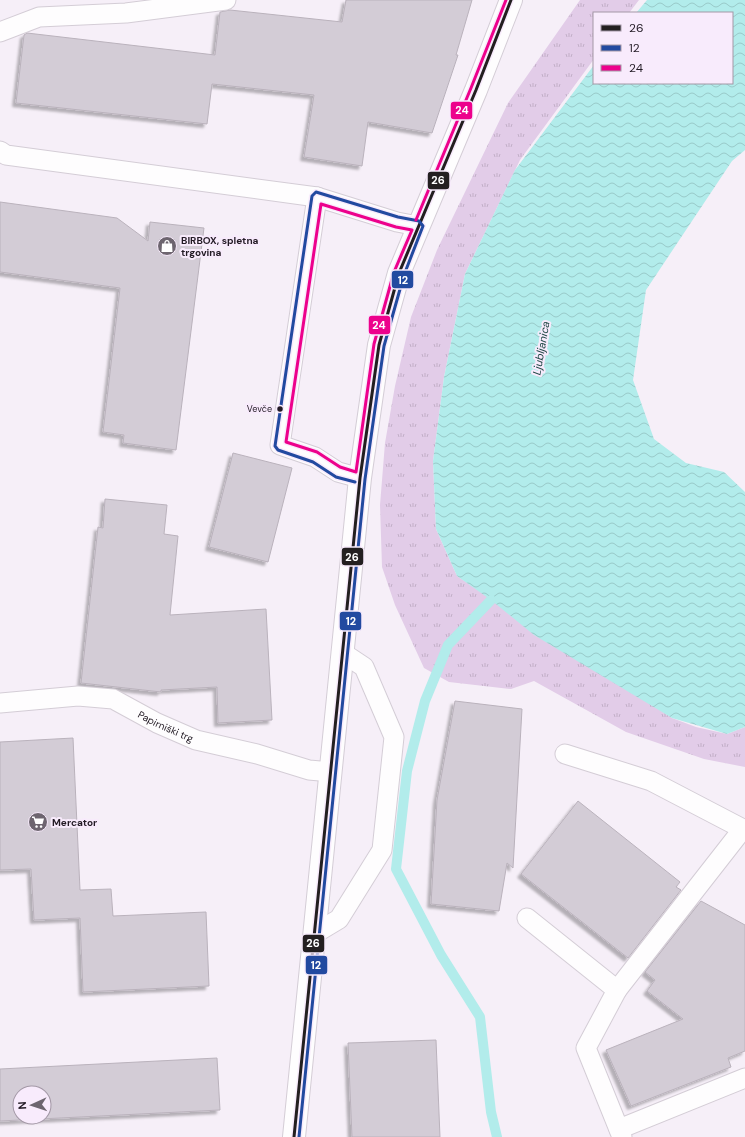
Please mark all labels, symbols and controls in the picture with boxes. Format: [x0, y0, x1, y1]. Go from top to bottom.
legend [593, 12, 733, 84]
text: 26 [629, 20, 643, 36]
text: 12 [629, 40, 640, 56]
text: 24 [629, 60, 643, 76]
line badge: 24 [450, 101, 473, 120]
text: 24 [455, 103, 469, 117]
line badge: 26 [427, 171, 450, 190]
text: 26 [431, 173, 445, 187]
place label: BIRBOX, spletna trgovina [181, 234, 259, 259]
shop icon: BIRBOX, spletna trgovina [156, 235, 178, 257]
line badge: 12 [391, 270, 414, 289]
text: 12 [398, 273, 408, 287]
line badge: 24 [368, 315, 391, 335]
text: 24 [372, 318, 386, 332]
water label: Ljubljanica [529, 320, 553, 376]
place label: Vevče [247, 403, 272, 415]
marker: Vevče [275, 404, 285, 414]
line badge: 26 [341, 547, 364, 566]
text: 26 [345, 550, 359, 564]
line badge: 12 [339, 611, 362, 631]
text: 12 [346, 614, 356, 628]
street label: Papirniški trg [136, 707, 196, 745]
supermarket icon: Mercator [27, 811, 49, 833]
place label: Mercator [52, 816, 97, 829]
line badge: 26 [302, 934, 325, 953]
text: 26 [306, 936, 320, 950]
line badge: 12 [305, 955, 328, 975]
text: 12 [311, 958, 321, 972]
north arrow [12, 1085, 52, 1125]
text: N [15, 1101, 29, 1110]

